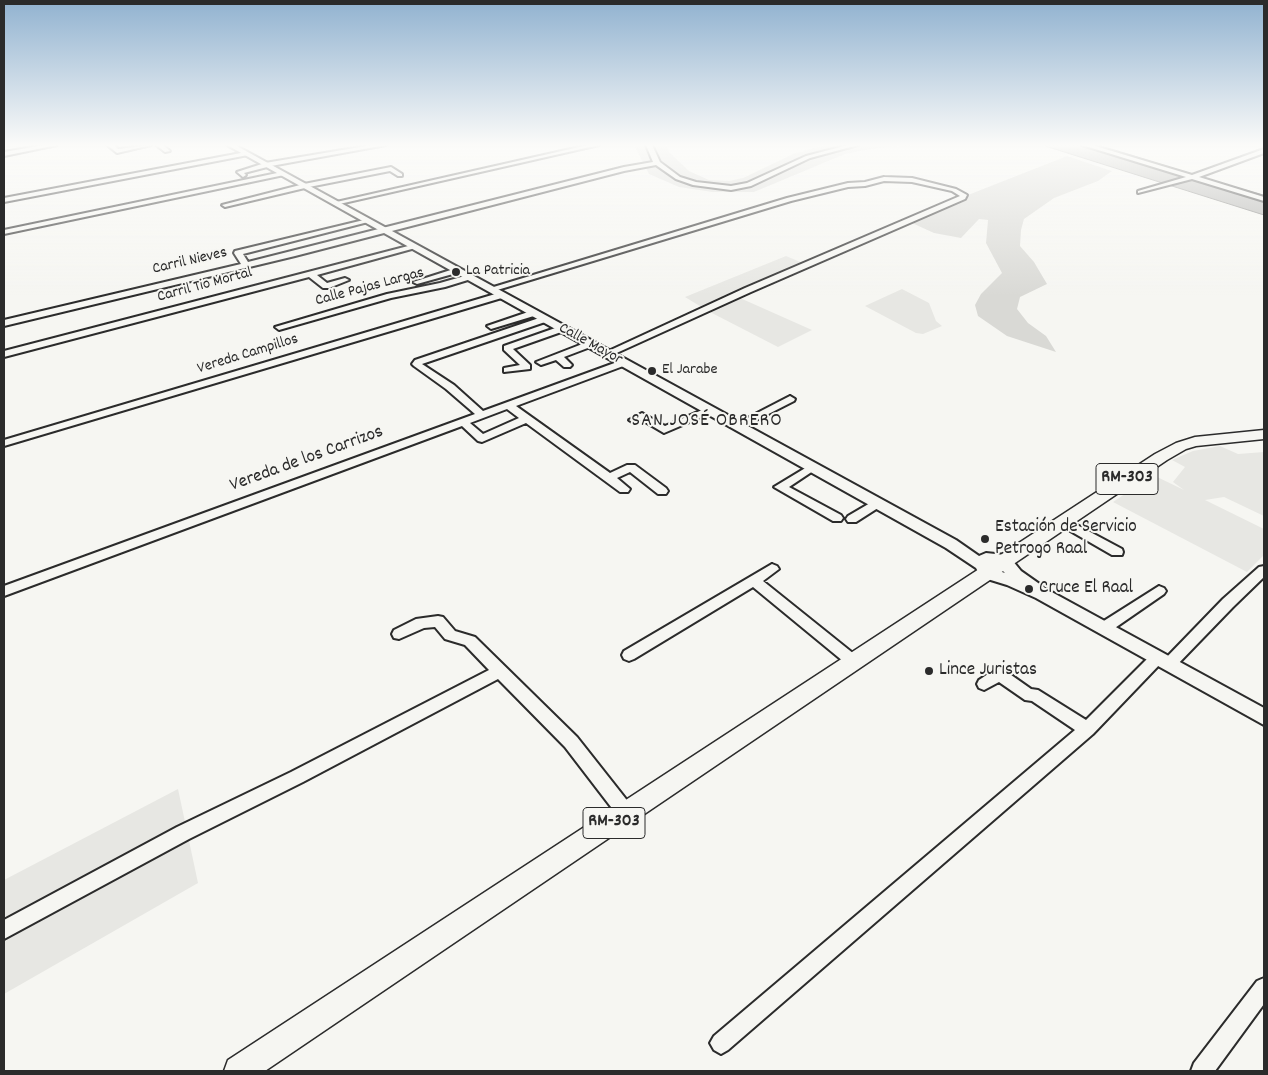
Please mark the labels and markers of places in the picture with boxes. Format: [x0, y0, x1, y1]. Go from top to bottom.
place label: La Patricia [466, 262, 530, 282]
marker: La Patricia [450, 266, 462, 278]
place label: El Jarabe [662, 361, 717, 381]
marker: El Jarabe [646, 365, 658, 377]
place label: Estación de Servicio Petrogo Raal [995, 517, 1137, 561]
marker: Estación de Servicio Petrogo Raal [979, 533, 991, 545]
place label: Cruce El Raal [1039, 578, 1133, 600]
marker: Cruce El Raal [1023, 583, 1035, 595]
place label: Lince Juristas [939, 660, 1037, 682]
marker: Lince Juristas [923, 665, 935, 677]

